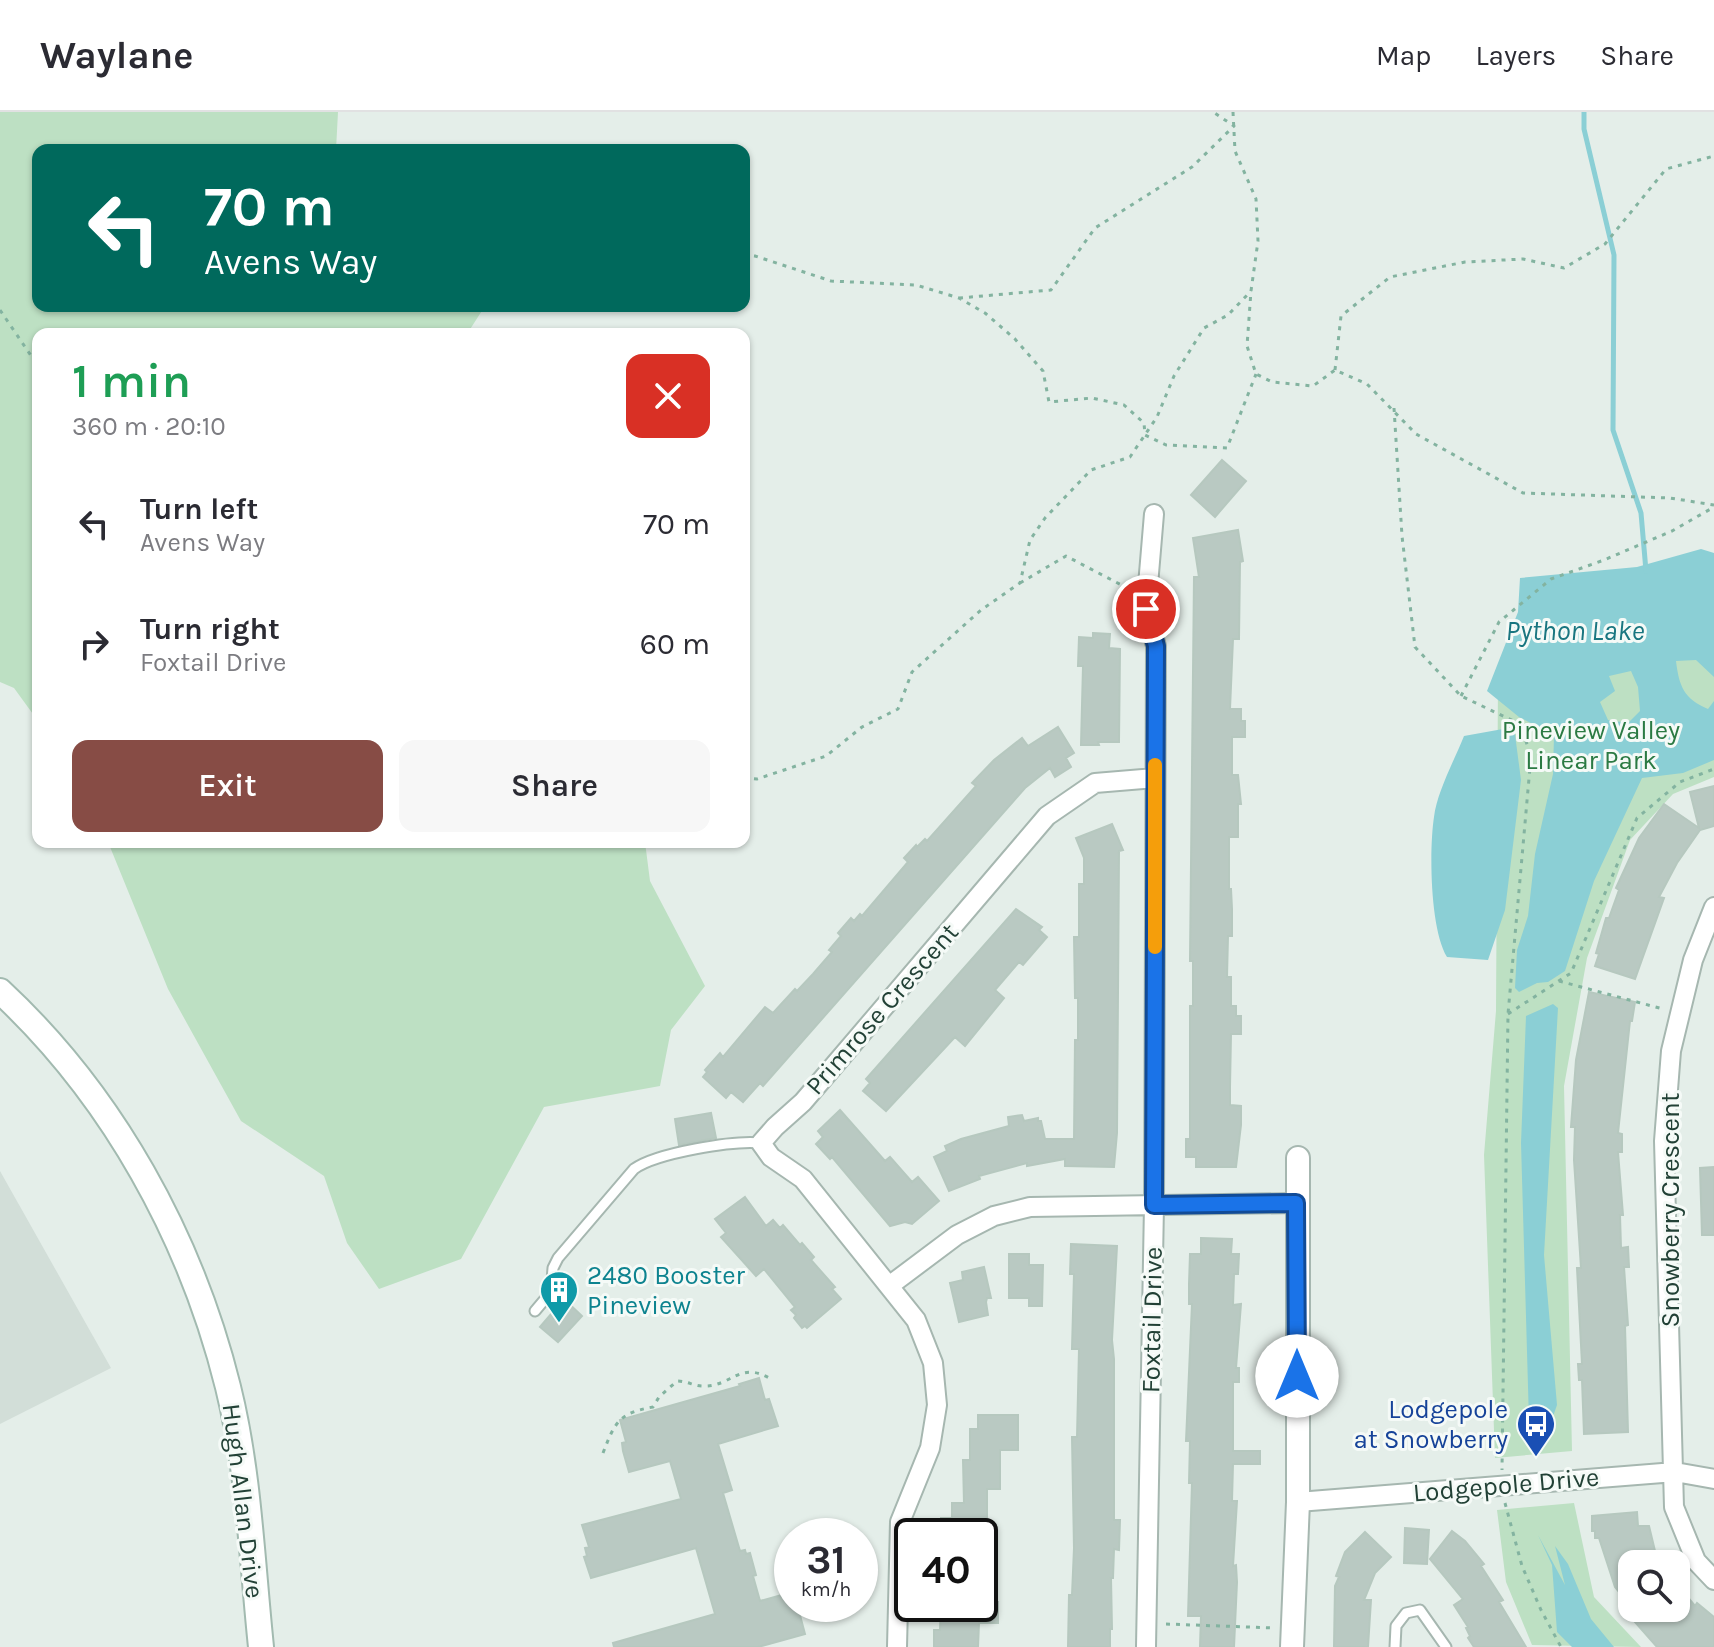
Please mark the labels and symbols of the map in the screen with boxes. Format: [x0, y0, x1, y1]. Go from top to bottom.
pin [1112, 575, 1180, 643]
water label: Python Lake [1506, 614, 1644, 647]
park label: Pineview Valley Linear Park [1502, 715, 1680, 776]
street label: Primrose Crescent [799, 917, 965, 1101]
street label: Snowberry Crescent [1655, 1092, 1686, 1327]
street label: Foxtail Drive [1135, 1247, 1169, 1393]
place label: 2480 Booster Pineview [587, 1260, 746, 1321]
building icon: 2480 Booster Pineview [538, 1269, 580, 1324]
position arrow [1255, 1334, 1339, 1418]
place label: Lodgepole at Snowberry [1354, 1394, 1508, 1455]
street label: Hugh Allan Drive [216, 1402, 270, 1600]
bus stop icon: Lodgepole at Snowberry [1515, 1403, 1557, 1458]
street label: Lodgepole Drive [1412, 1461, 1600, 1509]
speed limit sign: 40 [894, 1518, 998, 1622]

